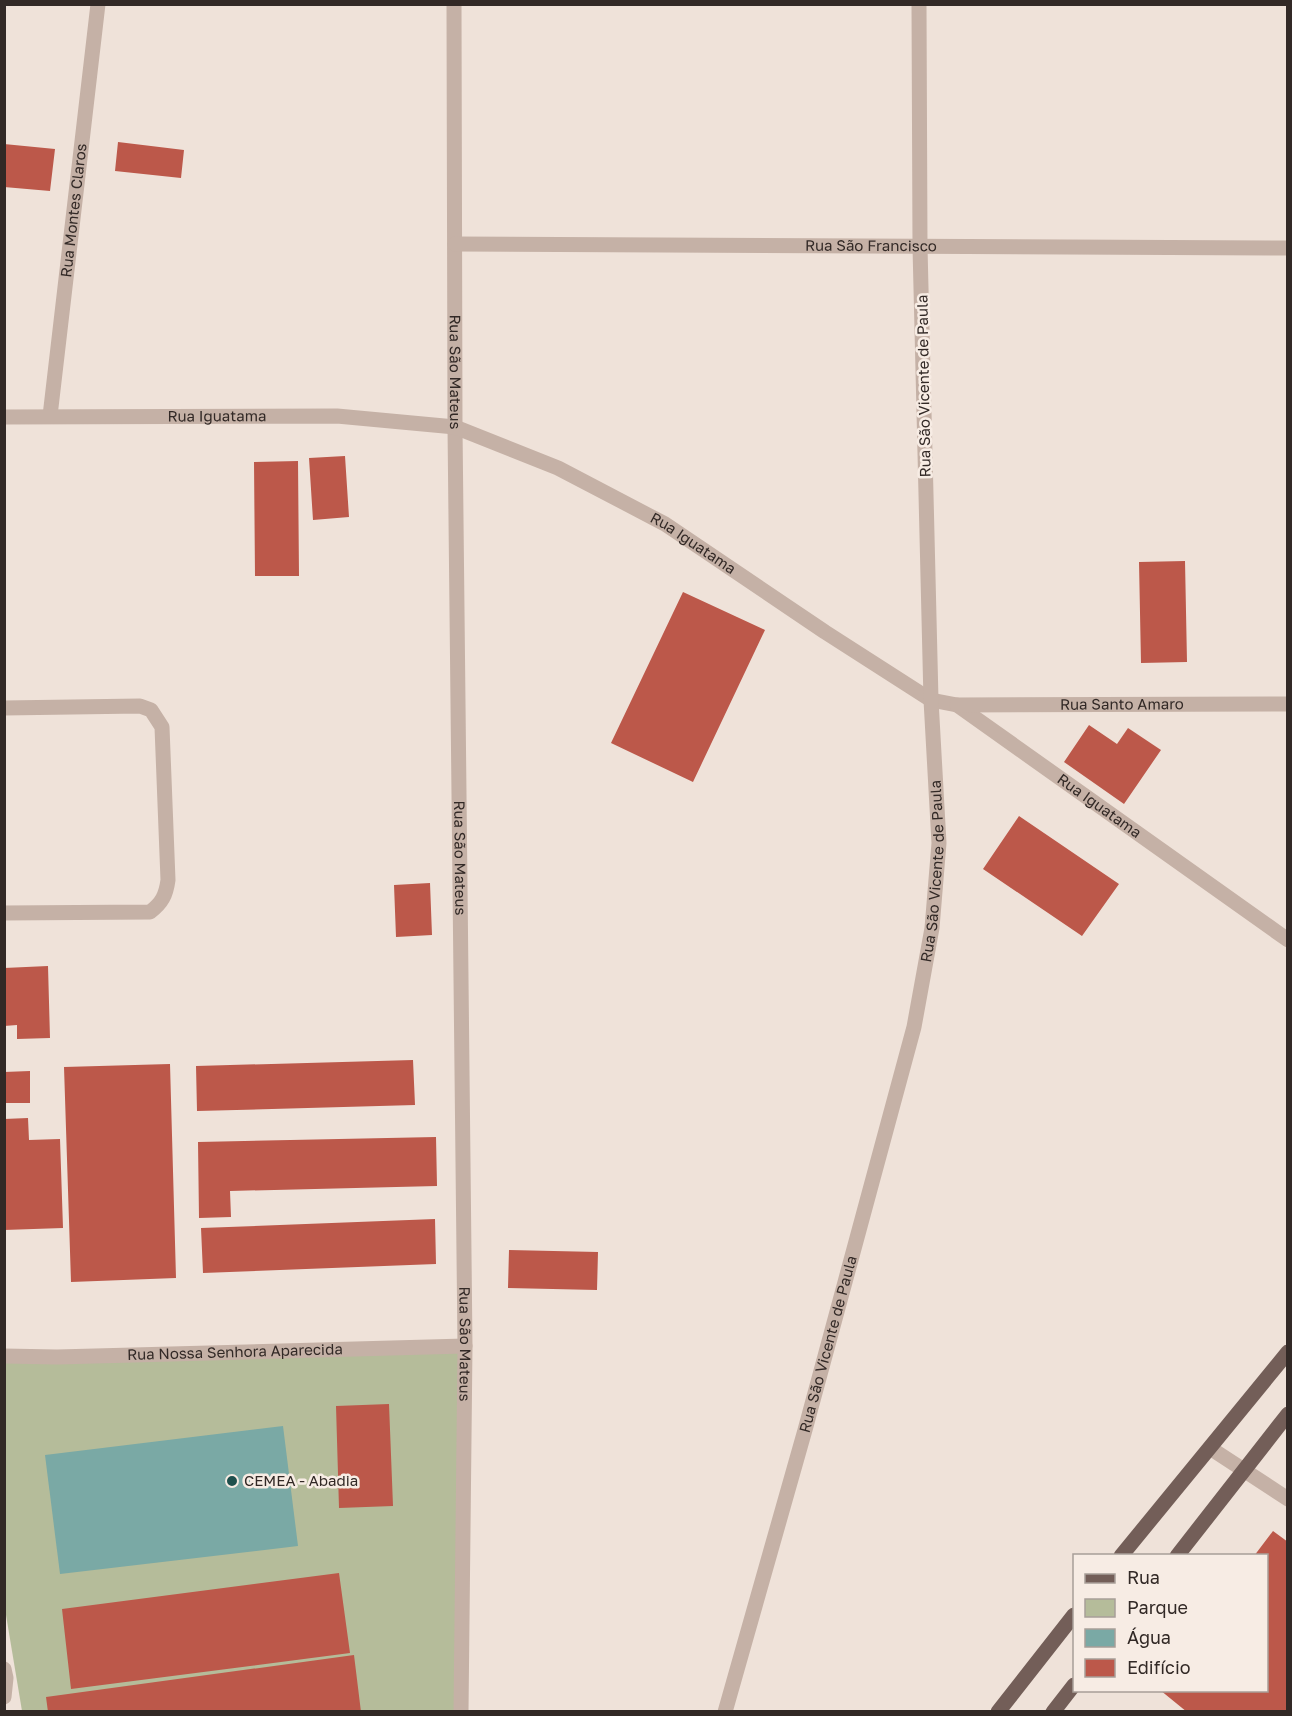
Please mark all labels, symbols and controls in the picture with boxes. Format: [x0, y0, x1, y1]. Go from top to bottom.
street label: Rua Montes Claros [56, 142, 90, 278]
street label: Rua São Francisco [805, 236, 937, 254]
street label: Rua São Vicente de Paula [912, 295, 934, 477]
street label: Rua São Mateus [447, 314, 465, 430]
street label: Rua Iguatama [168, 406, 266, 425]
street label: Rua Iguatama [647, 508, 740, 577]
street label: Rua Santo Amaro [1060, 694, 1184, 713]
street label: Rua Iguatama [1054, 769, 1145, 841]
street label: Rua São Vicente de Paula [916, 780, 947, 964]
street label: Rua São Mateus [451, 800, 470, 916]
street label: Rua São Vicente de Paula [795, 1253, 860, 1435]
street label: Rua São Mateus [456, 1286, 475, 1402]
street label: Rua Nossa Senhora Aparecida [127, 1339, 343, 1363]
place label: CEMEA - Abadia [244, 1471, 358, 1489]
marker: CEMEA - Abadia [225, 1474, 239, 1488]
legend [1073, 1554, 1268, 1692]
text: Rua [1127, 1566, 1160, 1588]
text: Parque [1127, 1596, 1188, 1618]
text: Água [1127, 1626, 1171, 1648]
text: Edifício [1127, 1656, 1191, 1678]

